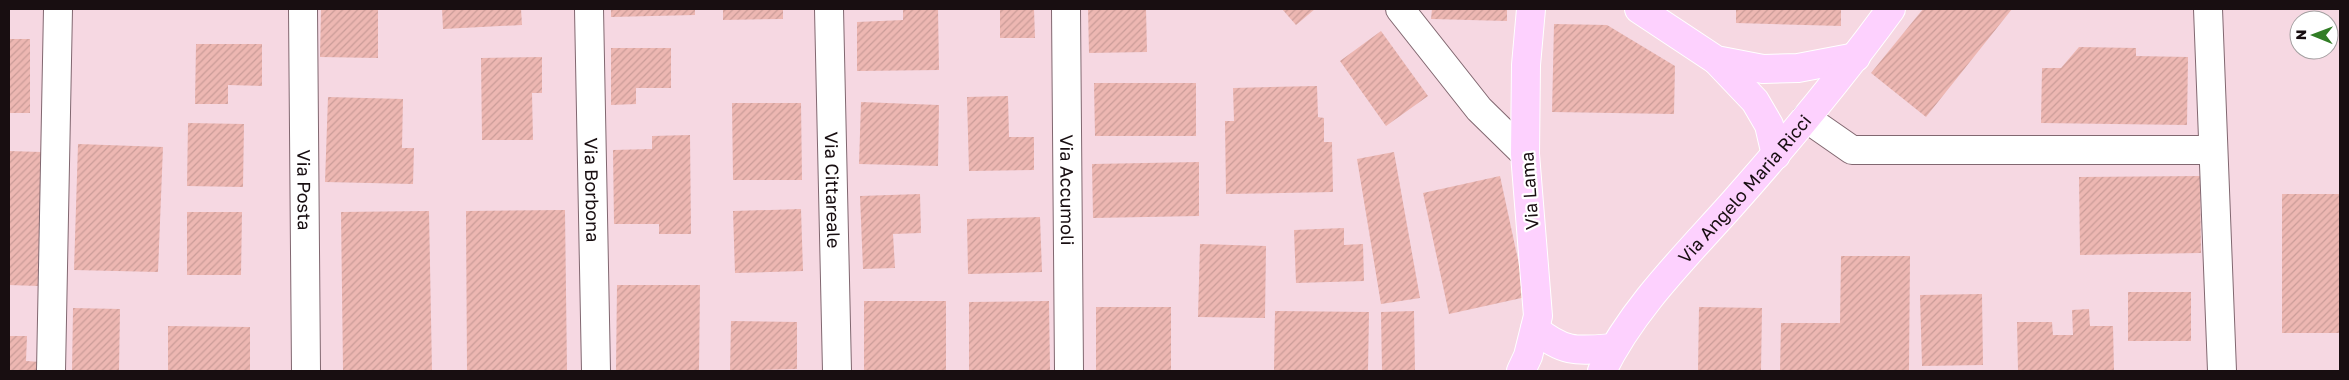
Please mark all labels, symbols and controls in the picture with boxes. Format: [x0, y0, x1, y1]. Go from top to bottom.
north arrow [2289, 10, 2339, 60]
text: N [2292, 29, 2309, 40]
street label: Via Angelo Maria Ricci [1673, 110, 1816, 268]
street label: Via Cittareale [821, 131, 845, 248]
street label: Via Accumoli [1056, 134, 1079, 246]
street label: Via Borbona [580, 137, 605, 242]
street label: Via Posta [293, 149, 316, 231]
street label: Via Lama [1515, 151, 1543, 231]

